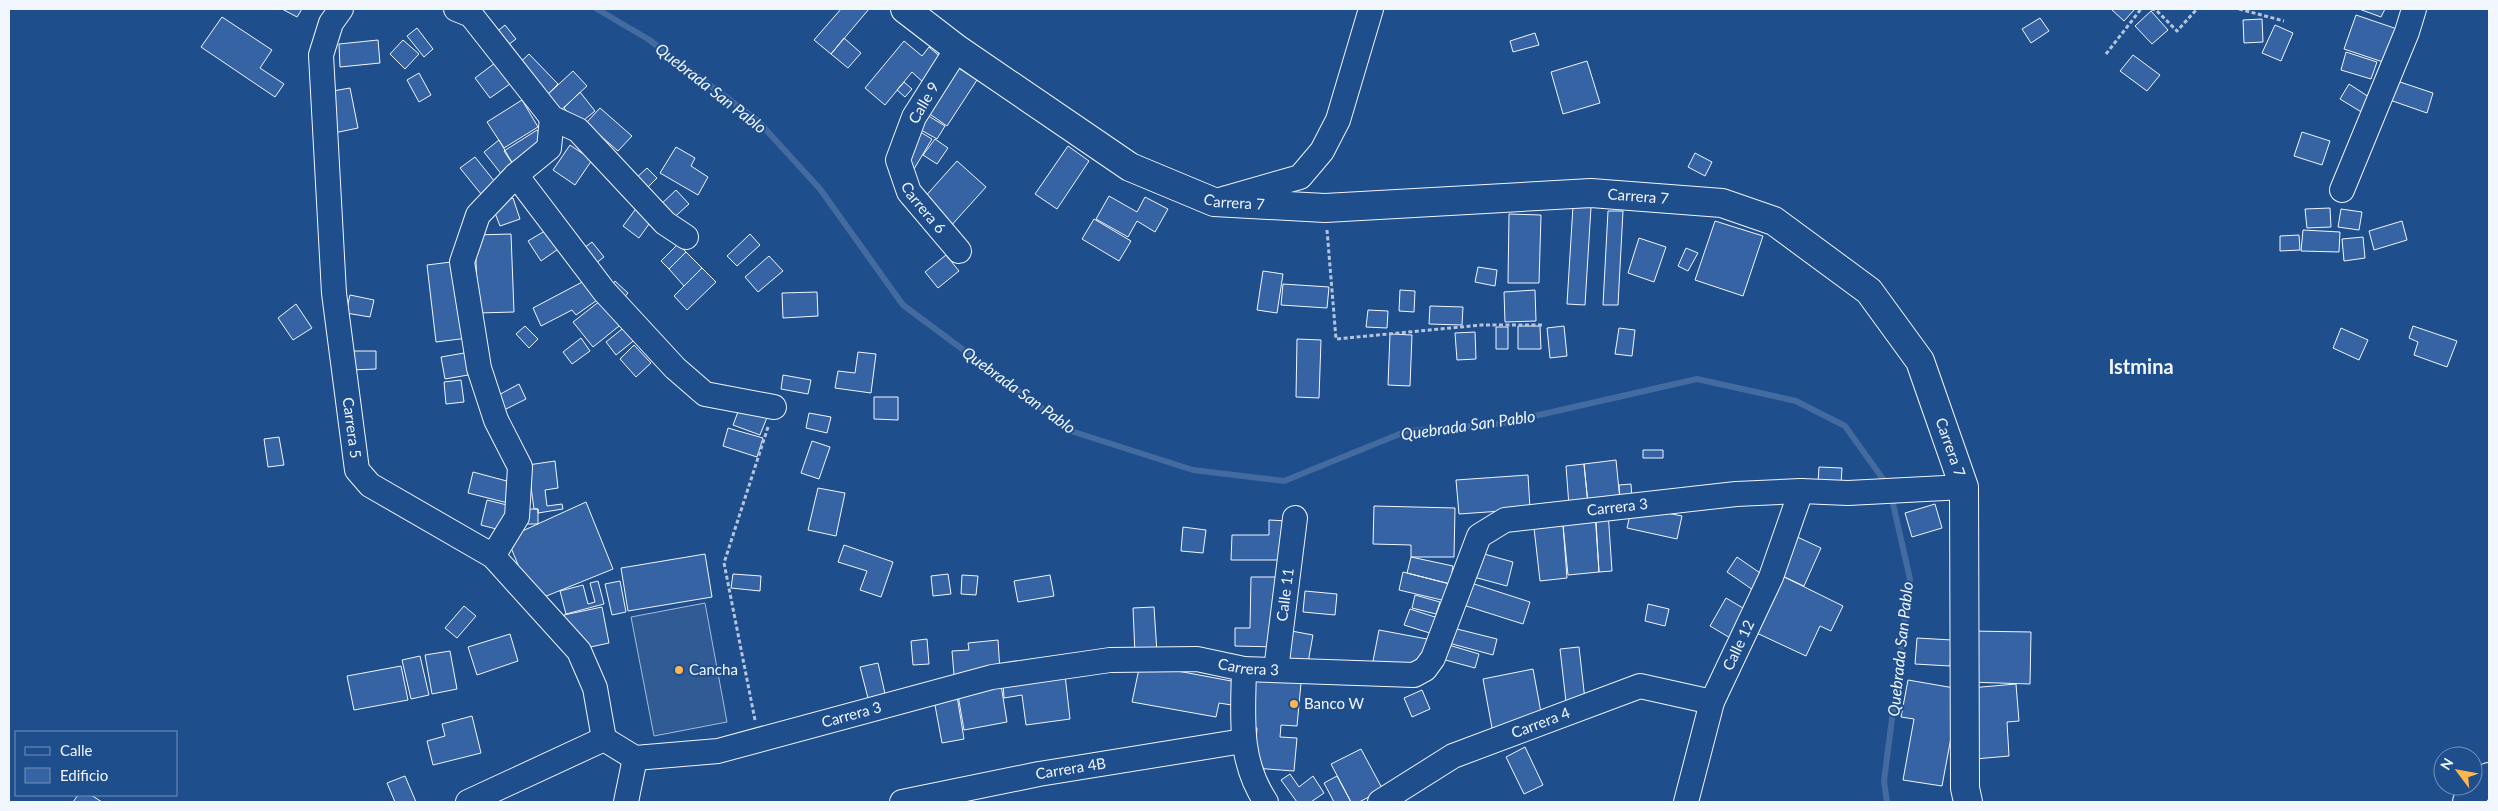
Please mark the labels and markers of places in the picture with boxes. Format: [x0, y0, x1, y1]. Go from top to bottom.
place label: Cancha [689, 660, 738, 678]
marker: Cancha [673, 664, 685, 676]
place label: Banco W [1304, 694, 1365, 712]
marker: Banco W [1288, 698, 1300, 710]

